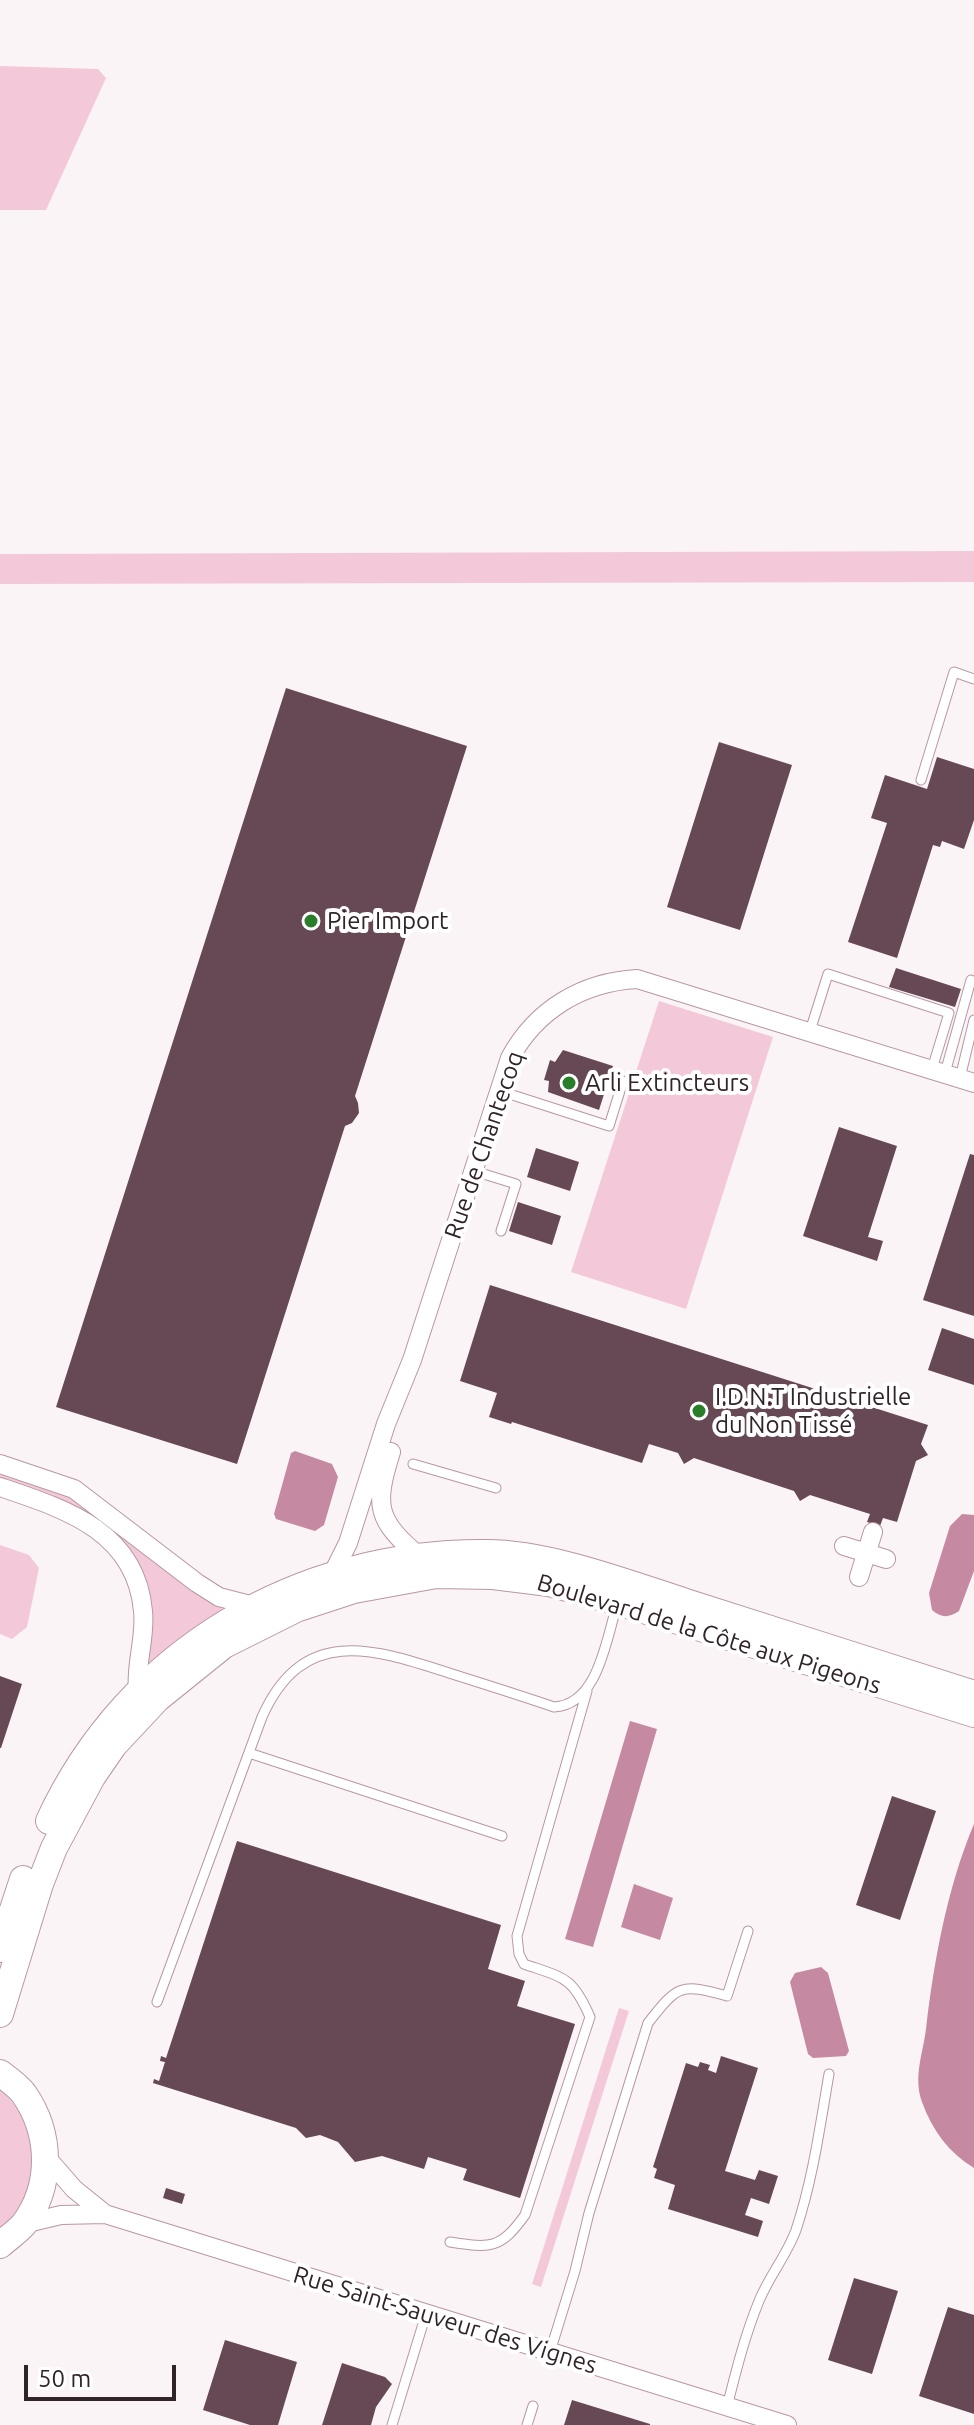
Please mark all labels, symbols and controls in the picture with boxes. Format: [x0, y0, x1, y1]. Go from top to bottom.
place label: Pier Import [327, 907, 448, 935]
marker: Pier Import [302, 912, 320, 930]
street label: Rue de Chantecoq [438, 1047, 530, 1243]
place label: Arli Extincteurs [585, 1069, 749, 1097]
marker: Arli Extincteurs [560, 1074, 578, 1092]
place label: I.D.N.T Industrielle du Non Tissé [715, 1383, 911, 1439]
marker: I.D.N.T Industrielle du Non Tissé [690, 1402, 708, 1420]
street label: Boulevard de la Côte aux Pigeons [534, 1568, 884, 1700]
street label: Rue Saint-Sauveur des Vignes [290, 2260, 600, 2380]
scale bar [28, 2349, 180, 2399]
text: 50 m [38, 2365, 91, 2392]

